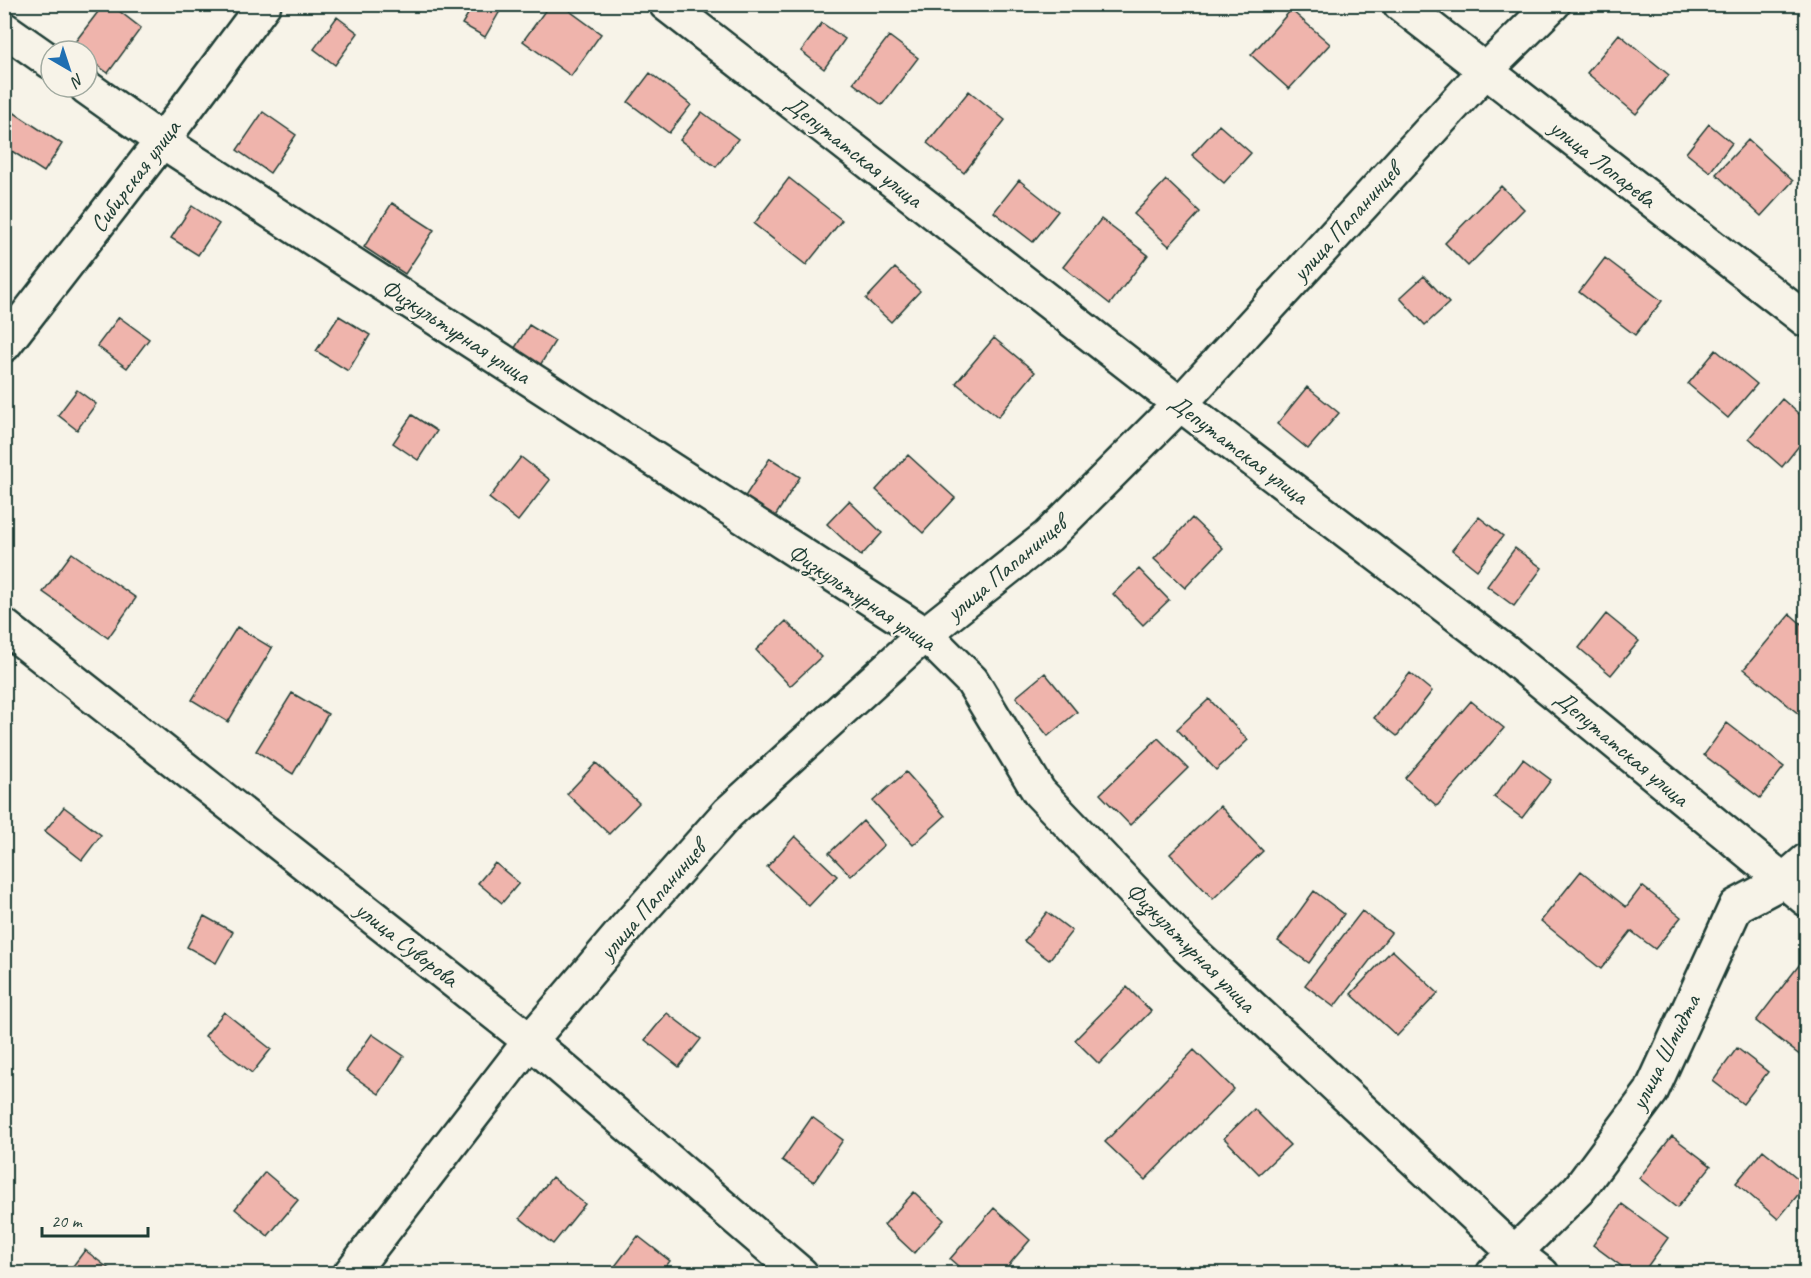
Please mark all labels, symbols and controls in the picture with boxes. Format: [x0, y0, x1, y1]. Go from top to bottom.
north arrow [39, 39, 99, 99]
text: N [65, 69, 88, 93]
street label: Депутатская улица [779, 88, 930, 215]
street label: улица Лопарева [1542, 111, 1663, 215]
street label: Сибирская улица [83, 113, 188, 238]
street label: улица Папанинцев [1284, 153, 1411, 289]
street label: Физкультурная улица [375, 272, 537, 392]
street label: Депутатская улица [1164, 387, 1315, 512]
street label: улица Папанинцев [938, 505, 1077, 628]
street label: Физкультурная улица [782, 536, 943, 659]
street label: Депутатская улица [1549, 683, 1696, 814]
street label: улица Папанинцев [591, 830, 716, 967]
street label: Физкультурная улица [1119, 876, 1263, 1020]
street label: улица Суворова [348, 893, 466, 994]
street label: улица Шмидта [1622, 988, 1707, 1116]
scale bar [42, 1200, 148, 1238]
text: 20 m [51, 1210, 84, 1232]

